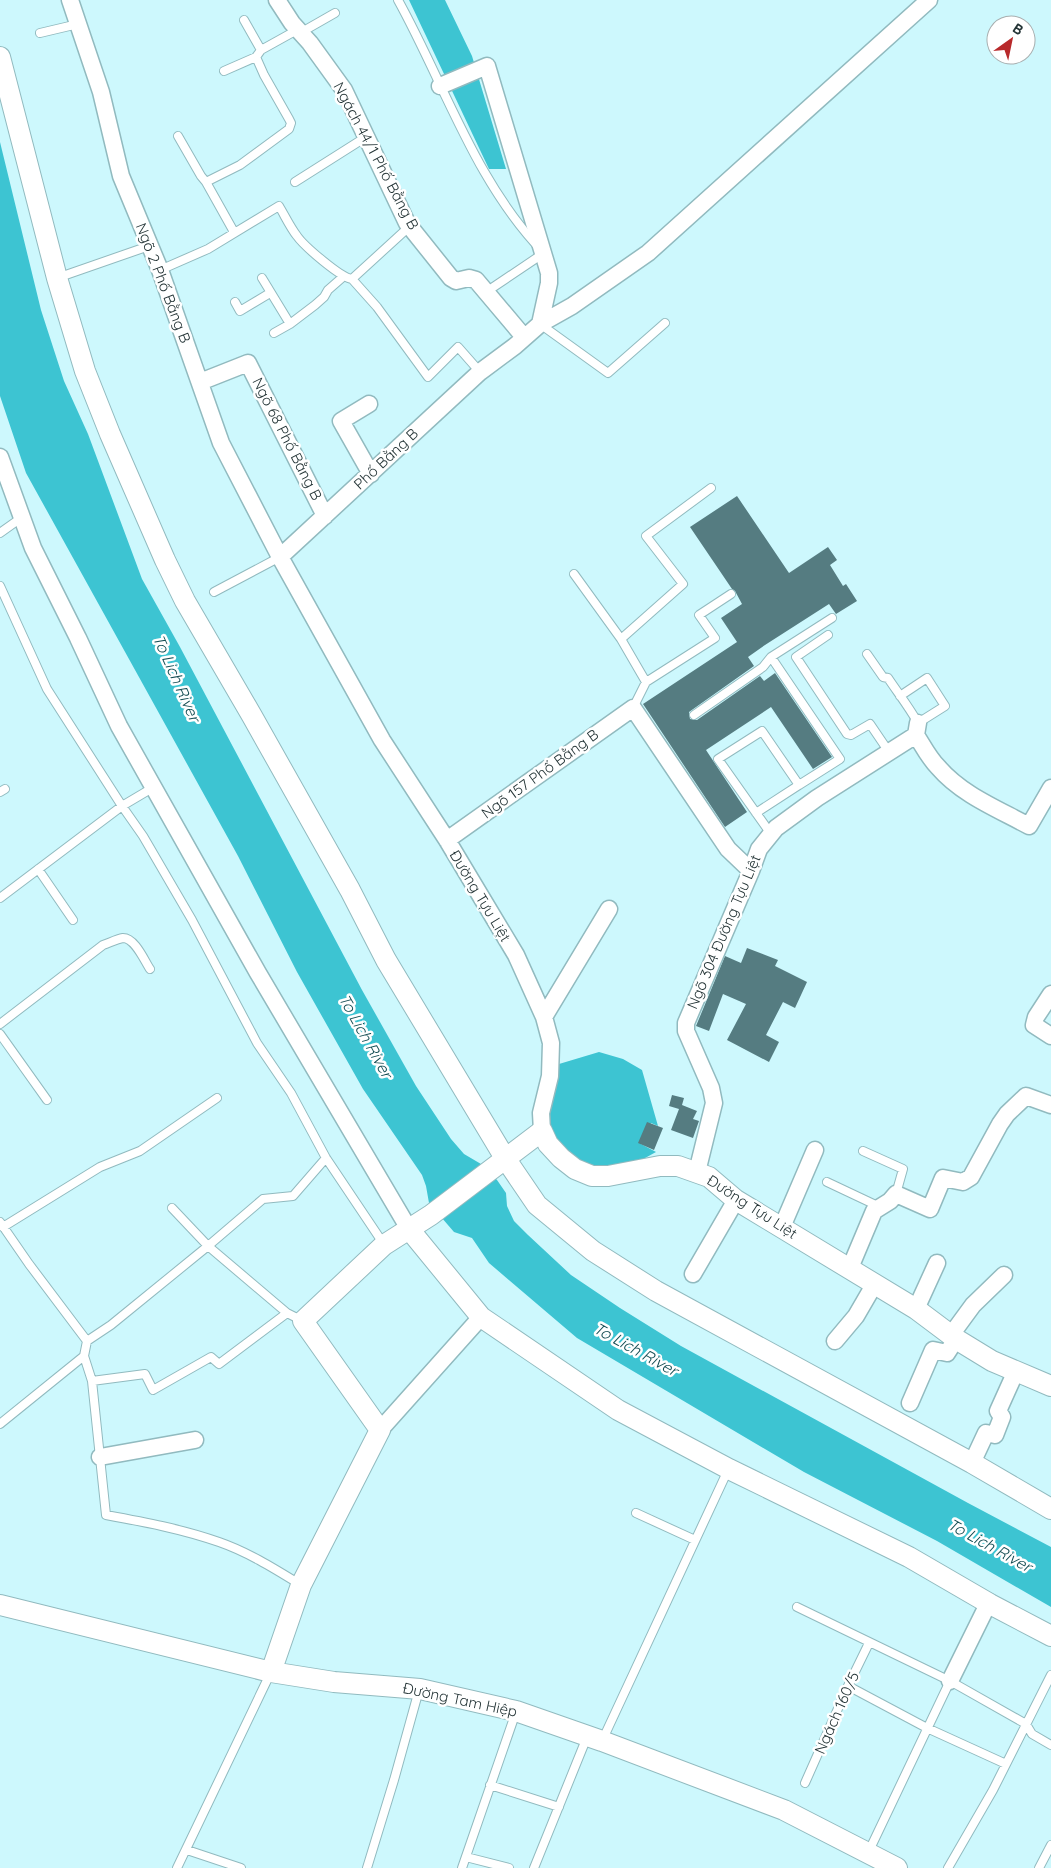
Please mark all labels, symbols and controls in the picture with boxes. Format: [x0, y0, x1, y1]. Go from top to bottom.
north arrow [986, 15, 1036, 65]
text: B [1009, 19, 1027, 39]
street label: Ngách 44/1 Phố Bằng B [329, 79, 424, 233]
street label: Ngõ 2 Phố Bằng B [132, 220, 195, 346]
street label: Ngõ 68 Phố Bằng B [248, 374, 327, 503]
street label: Phố Bằng B [349, 424, 422, 493]
water label: To Lich River [149, 631, 206, 726]
street label: Ngõ 157 Phố Bằng B [477, 725, 602, 823]
street label: Đường Tựu Liệt [446, 846, 515, 945]
street label: Ngõ 304 Đường Tựu Liệt [682, 852, 765, 1012]
water label: To Lich River [335, 990, 398, 1083]
street label: Đường Tựu Liệt [704, 1170, 801, 1243]
water label: To Lich River [590, 1318, 683, 1381]
water label: To Lich River [944, 1514, 1037, 1577]
street label: Ngách 160/5 [810, 1669, 863, 1757]
street label: Đường Tam Hiệp [401, 1678, 519, 1721]

